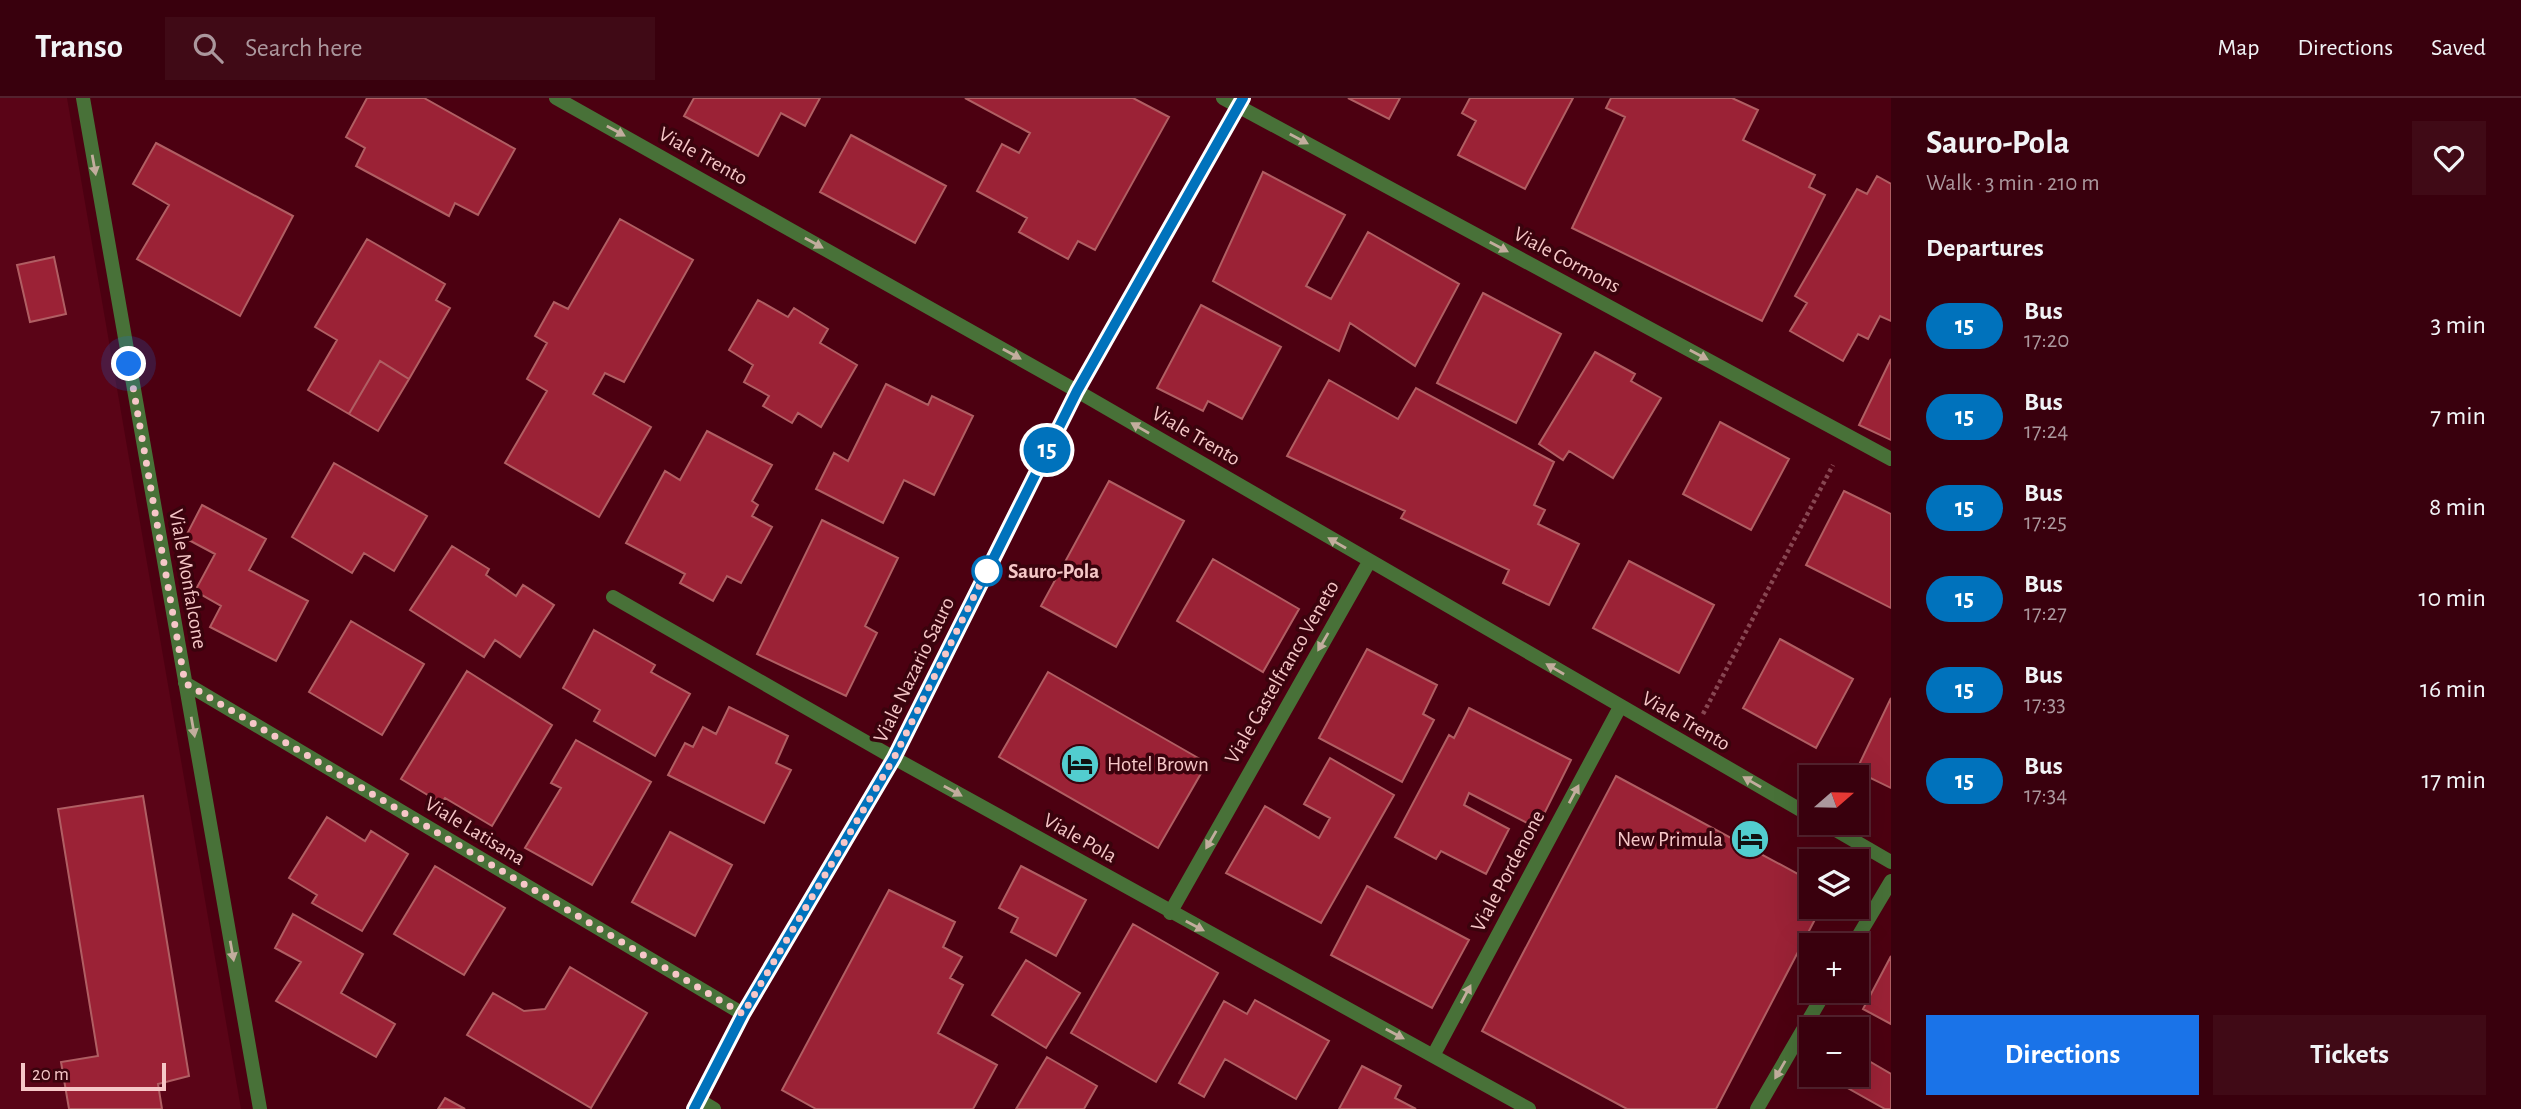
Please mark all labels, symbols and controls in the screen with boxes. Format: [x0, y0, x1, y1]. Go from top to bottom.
search box [165, 17, 655, 80]
icon: search [189, 29, 227, 67]
text: Transo [35, 31, 123, 64]
text: Search here [245, 35, 363, 61]
text: Map [2217, 36, 2259, 60]
text: Directions [2297, 36, 2393, 60]
text: Saved [2431, 36, 2486, 60]
button: heart [2412, 121, 2486, 195]
street label: Viale Trento [655, 123, 751, 189]
one-way arrow [606, 125, 625, 137]
text: Sauro-Pola [1926, 127, 2070, 160]
one-way arrow [1289, 133, 1309, 145]
one-way arrow [89, 154, 100, 176]
text: Walk · 3 min · 210 m [1926, 172, 2100, 195]
street label: Viale Cormons [1510, 223, 1624, 297]
text: Departures [1926, 235, 2044, 261]
one-way arrow [804, 237, 824, 249]
one-way arrow [1489, 241, 1509, 253]
text: Bus [2024, 298, 2063, 324]
text: 3 min [2430, 312, 2486, 338]
text: 15 [1955, 314, 1974, 338]
text: 17:20 [2024, 329, 2069, 352]
your location [111, 346, 146, 381]
one-way arrow [1003, 348, 1022, 361]
one-way arrow [1689, 350, 1709, 361]
text: Bus [2024, 389, 2063, 415]
street label: Viale Trento [1148, 402, 1244, 470]
text: 7 min [2430, 403, 2486, 429]
text: 15 [1955, 405, 1974, 429]
text: 17:24 [2024, 420, 2068, 443]
one-way arrow [1131, 422, 1150, 434]
line badge: 15 [1016, 427, 1078, 473]
text: 15 [1037, 438, 1057, 462]
text: Bus [2024, 480, 2063, 506]
text: 8 min [2429, 494, 2486, 520]
text: 15 [1955, 496, 1974, 520]
street label: Viale Monfalcone [165, 507, 211, 651]
text: 17:25 [2024, 511, 2067, 534]
one-way arrow [1327, 536, 1346, 549]
marker: Sauro-Pola [972, 556, 1002, 586]
place label: Sauro-Pola [1008, 561, 1099, 582]
text: Bus [2024, 571, 2063, 597]
street label: Viale Castelfranco Veneto [1221, 577, 1343, 767]
text: 10 min [2419, 585, 2486, 611]
text: 15 [1955, 587, 1974, 611]
street label: Viale Nazario Sauro [870, 594, 958, 746]
text: 17:27 [2024, 602, 2067, 625]
one-way arrow [1317, 633, 1329, 652]
text: Bus [2024, 662, 2063, 688]
one-way arrow [1545, 663, 1564, 675]
text: 16 min [2420, 676, 2486, 702]
text: 15 [1955, 678, 1974, 702]
street label: Viale Trento [1638, 687, 1734, 755]
text: 17:33 [2024, 693, 2066, 716]
one-way arrow [188, 716, 199, 738]
hotel icon: Hotel Brown [1059, 743, 1101, 785]
text: Bus [2024, 753, 2063, 779]
place label: Hotel Brown [1107, 754, 1209, 775]
north arrow [1799, 765, 1869, 835]
map controls [1799, 765, 1869, 1087]
text: 17 min [2421, 767, 2486, 793]
text: 15 [1955, 769, 1974, 793]
one-way arrow [1742, 776, 1762, 788]
one-way arrow [1567, 783, 1579, 803]
text: 17:34 [2024, 784, 2067, 807]
one-way arrow [944, 785, 963, 797]
street label: Viale Latisana [421, 793, 529, 869]
street label: Viale Pordenone [1467, 807, 1549, 935]
street label: Viale Pola [1040, 809, 1120, 867]
hotel icon: New Primula [1729, 818, 1771, 860]
place label: New Primula [1617, 829, 1723, 850]
one-way arrow [1205, 830, 1217, 850]
button: layers [1799, 849, 1869, 919]
one-way arrow [1185, 920, 1205, 932]
button: + [1799, 933, 1869, 1003]
one-way arrow [227, 940, 238, 962]
one-way arrow [1460, 984, 1472, 1004]
button: Directions [1926, 1015, 2199, 1095]
button: Tickets [2213, 1015, 2486, 1095]
button: − [1799, 1017, 1869, 1087]
one-way arrow [1386, 1027, 1406, 1039]
scale bar [21, 1060, 166, 1092]
one-way arrow [1773, 1061, 1786, 1080]
text: 20 m [32, 1065, 69, 1084]

